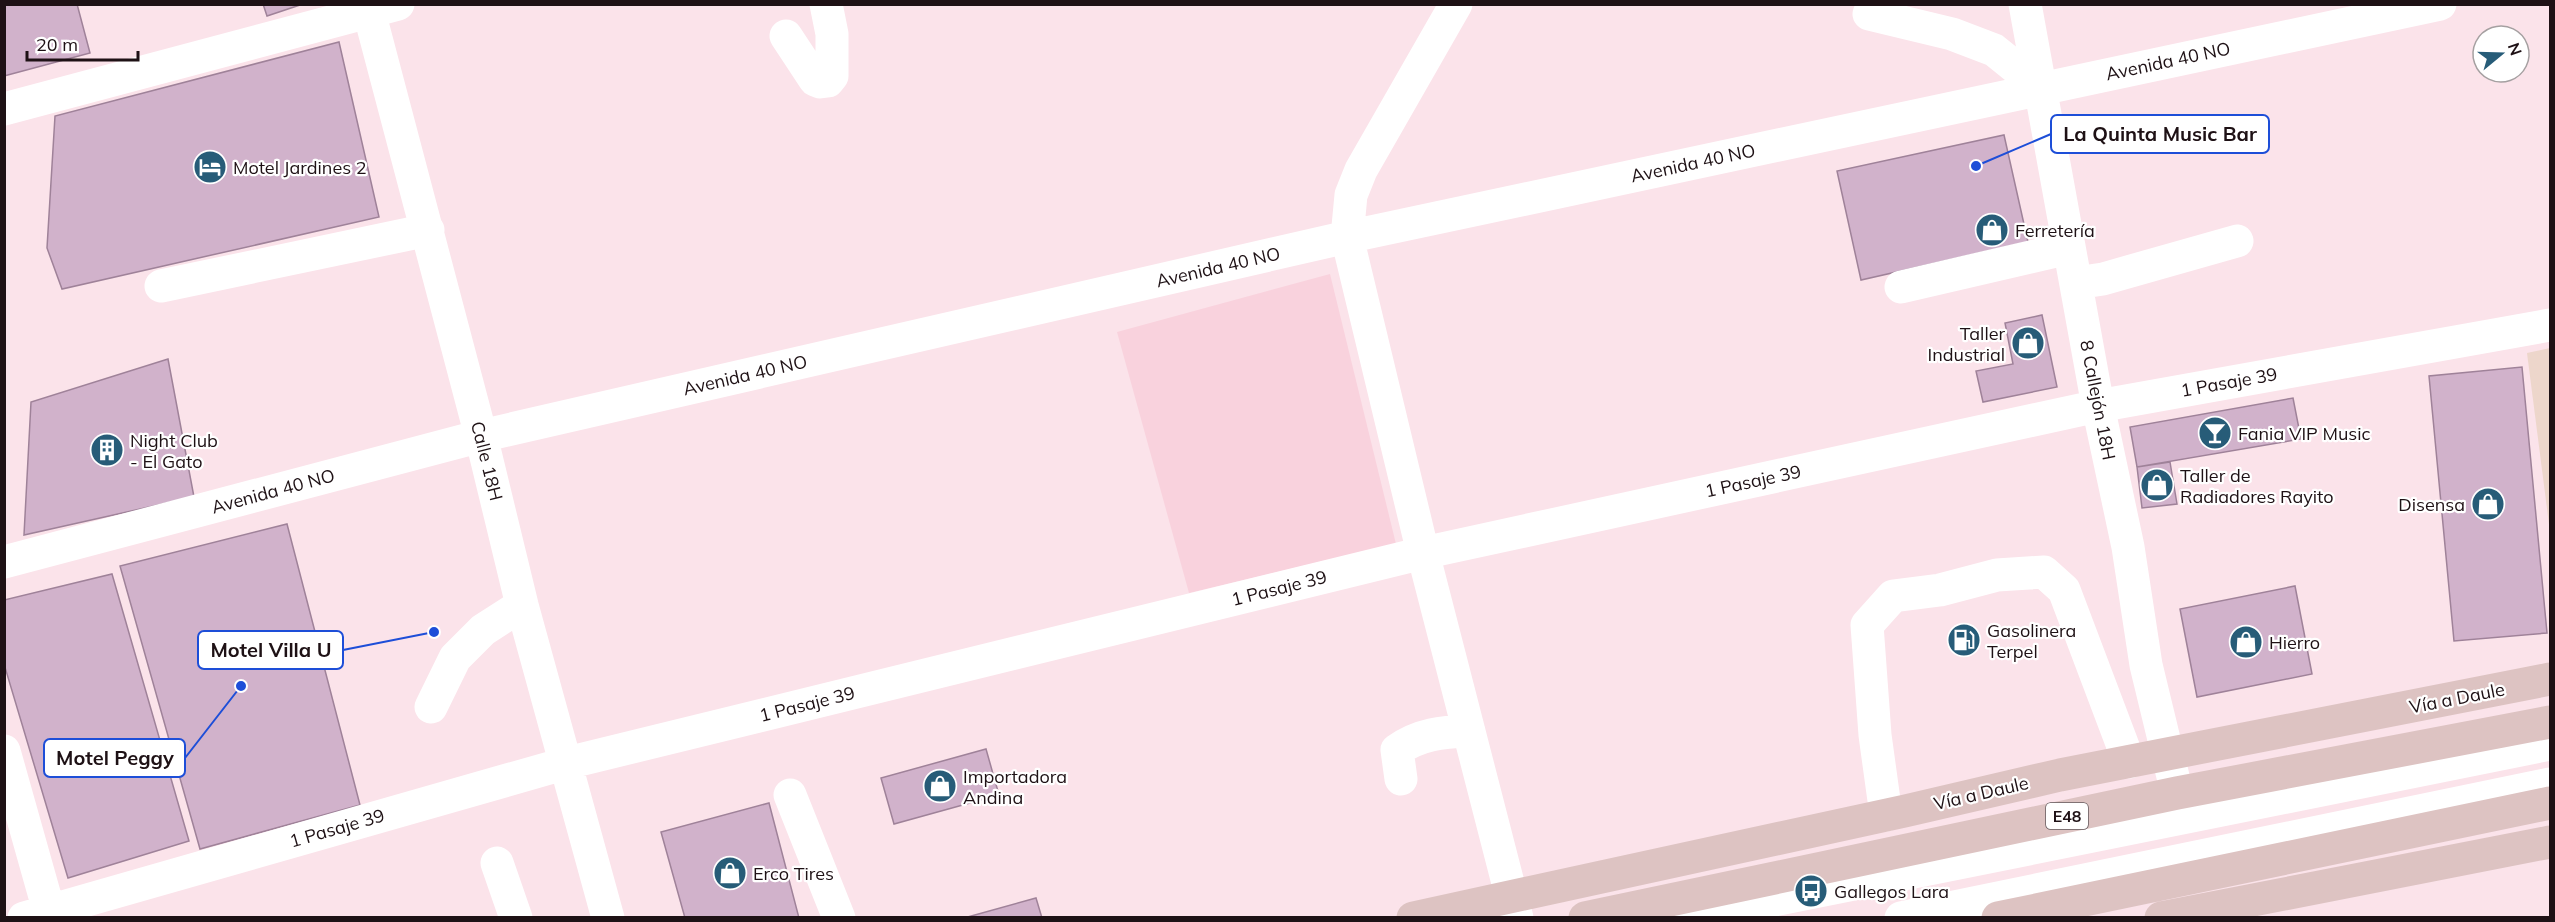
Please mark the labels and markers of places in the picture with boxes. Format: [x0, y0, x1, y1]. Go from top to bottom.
callout: La Quinta Music Bar [2051, 115, 2269, 153]
hotel icon: Motel Jardines 2 [192, 149, 228, 185]
place label: Motel Jardines 2 [233, 156, 367, 179]
shop icon: Ferretería [1974, 212, 2010, 248]
place label: Ferretería [2015, 219, 2095, 242]
place label: Taller Industrial [1928, 322, 2005, 366]
shop icon: Taller Industrial [2010, 325, 2046, 361]
bar icon: Fania VIP Music [2197, 415, 2233, 451]
place label: Fania VIP Music [2238, 422, 2371, 445]
place label: Night Club - El Gato [130, 429, 218, 473]
building icon: Night Club - El Gato [89, 432, 125, 468]
place label: Taller de Radiadores Rayito [2180, 464, 2333, 508]
shop icon: Taller de Radiadores Rayito [2139, 467, 2175, 503]
shop icon: Disensa [2470, 486, 2506, 522]
place label: Disensa [2398, 493, 2465, 516]
place label: Gasolinera Terpel [1987, 619, 2076, 663]
fuel station icon: Gasolinera Terpel [1946, 622, 1982, 658]
shop icon: Hierro [2228, 624, 2264, 660]
callout: Motel Villa U [198, 631, 343, 669]
place label: Hierro [2269, 631, 2320, 654]
callout: Motel Peggy [44, 739, 185, 777]
place label: Importadora Andina [963, 765, 1067, 809]
shop icon: Importadora Andina [922, 768, 958, 804]
shop icon: Erco Tires [712, 855, 748, 891]
place label: Erco Tires [753, 862, 834, 885]
bus stop icon: Gallegos Lara [1793, 873, 1829, 909]
place label: Gallegos Lara [1834, 880, 1949, 903]

